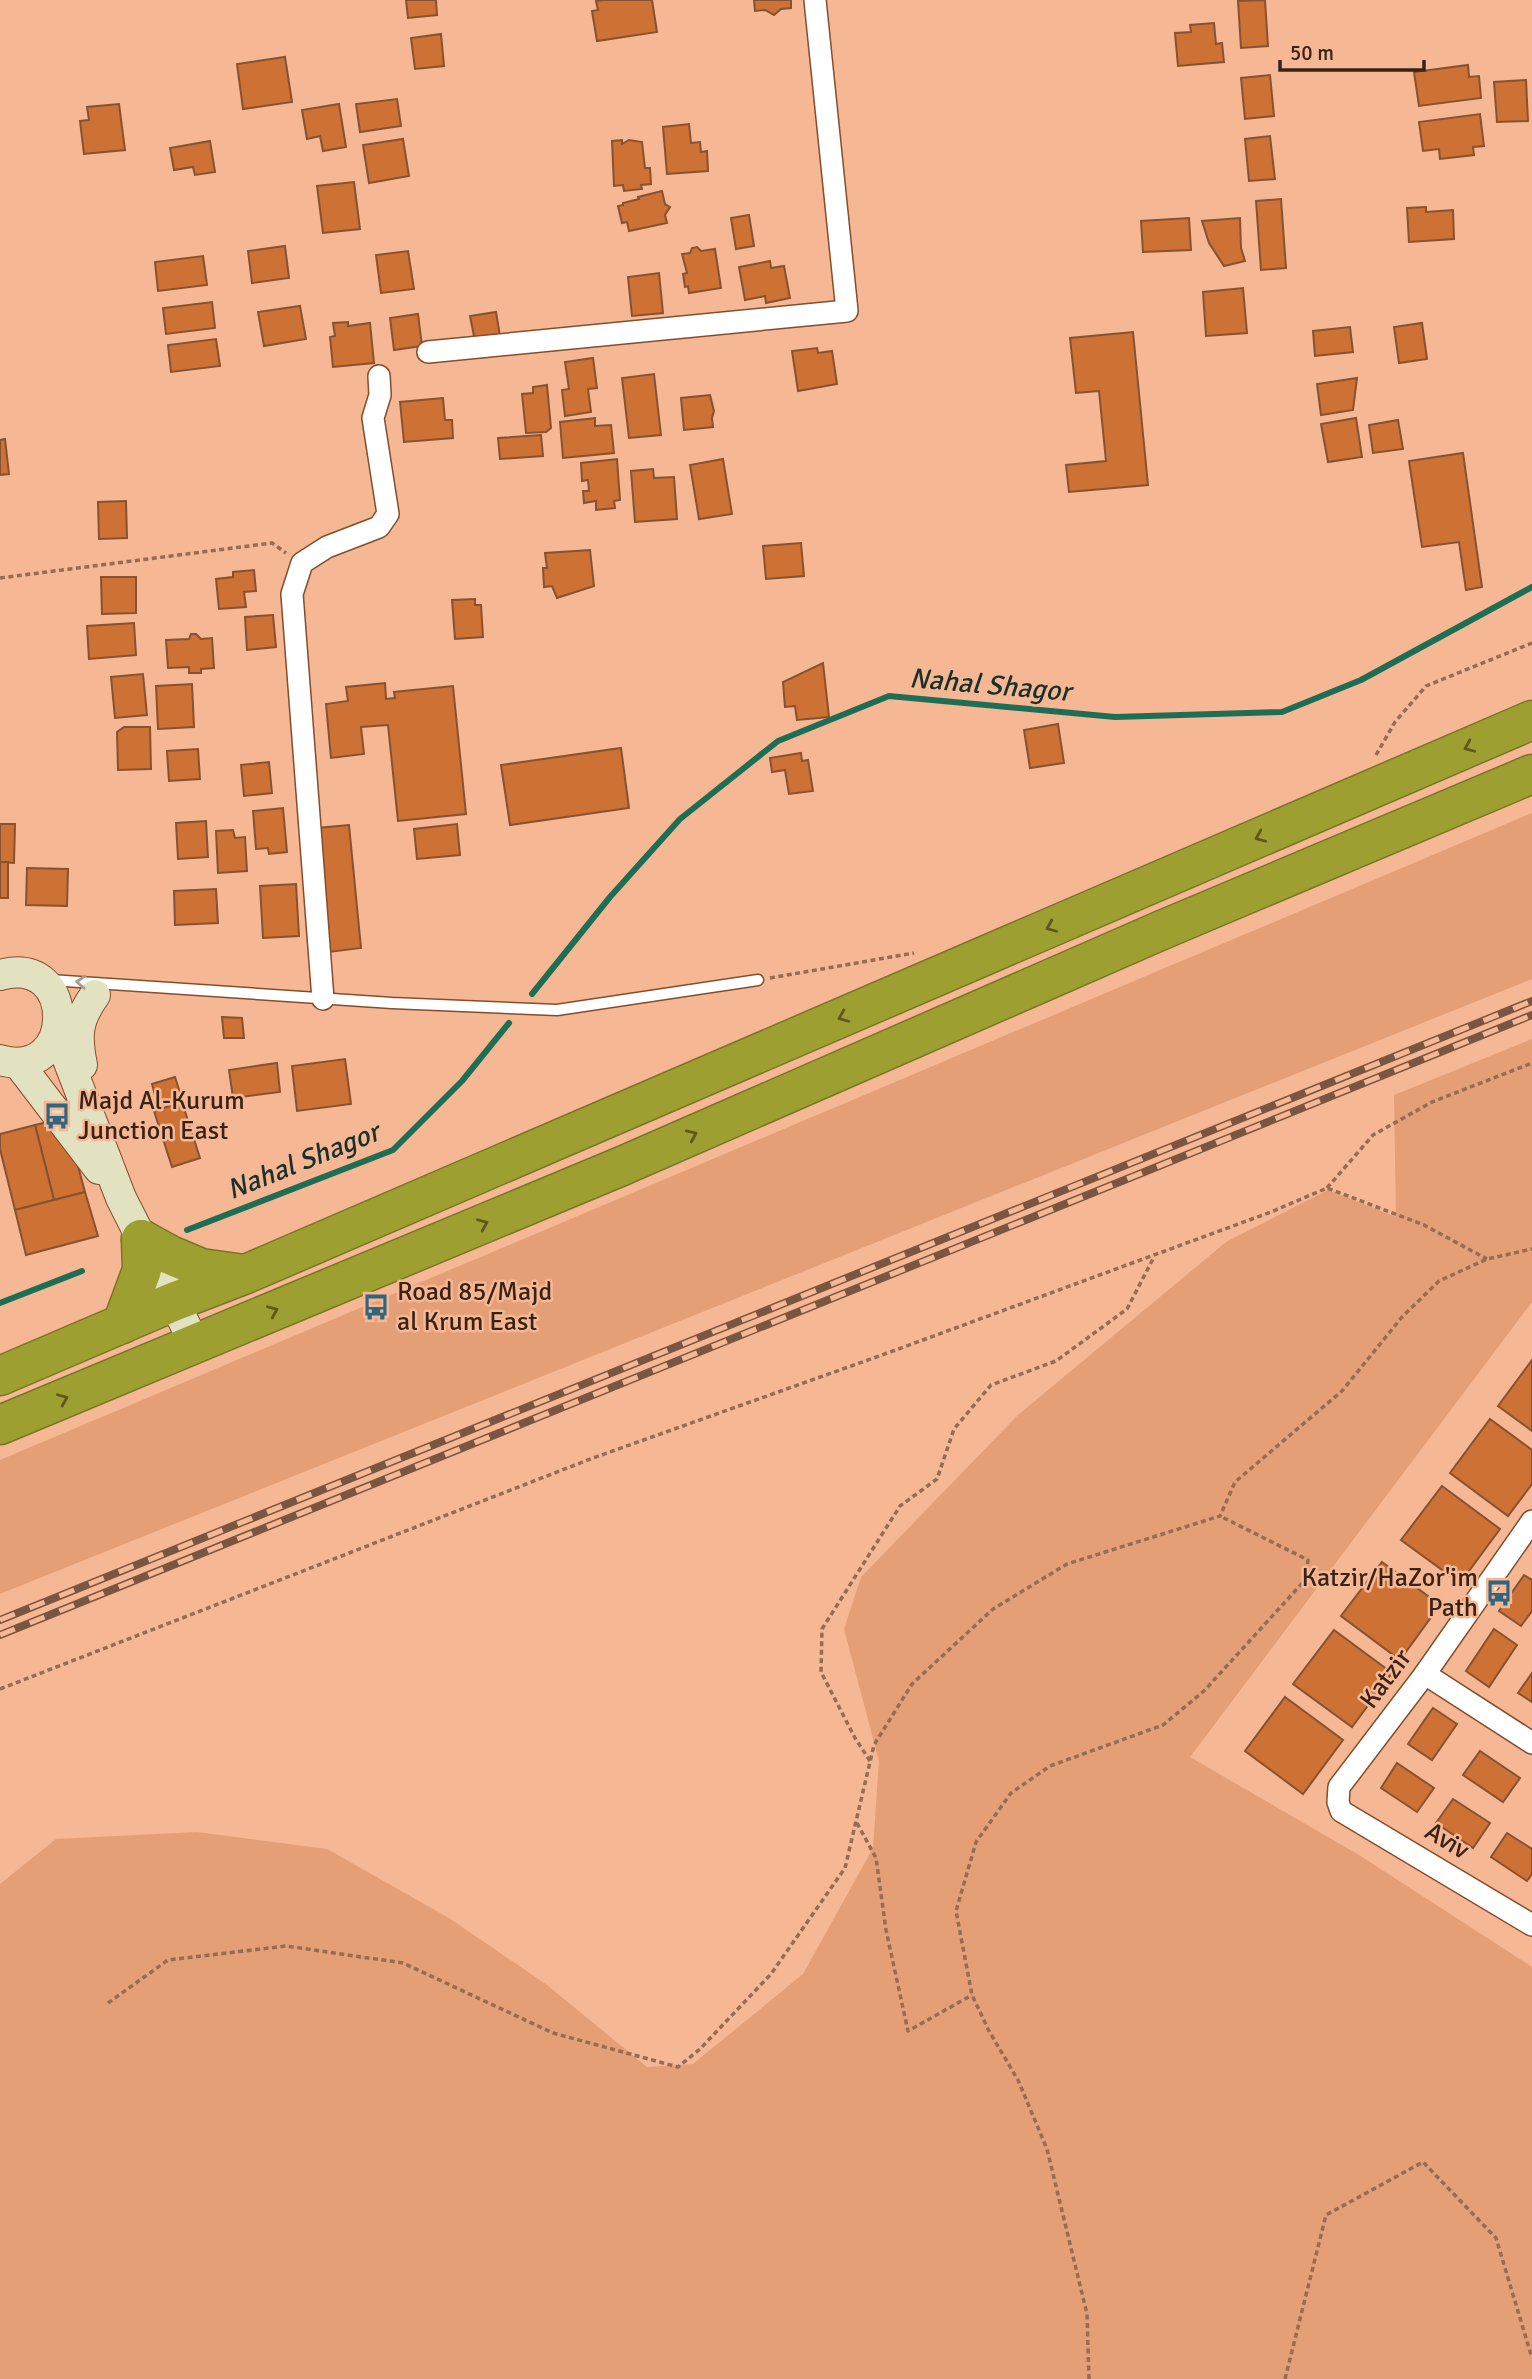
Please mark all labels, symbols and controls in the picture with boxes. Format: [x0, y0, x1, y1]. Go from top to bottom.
scale bar [1280, 28, 1424, 72]
text: 50 m [1290, 40, 1334, 66]
water label: Nahal Shagor [908, 661, 1076, 709]
one-way arrow [1464, 739, 1477, 753]
one-way arrow [1255, 829, 1268, 843]
one-way arrow [1046, 919, 1059, 933]
one-way arrow [75, 975, 86, 990]
one-way arrow [837, 1009, 850, 1023]
place label: Majd Al-Kurum Junction East [78, 1085, 245, 1147]
bus stop icon: Majd Al-Kurum Junction East [42, 1101, 72, 1131]
water label: Nahal Shagor [222, 1114, 388, 1207]
one-way arrow [685, 1129, 698, 1143]
one-way arrow [476, 1218, 488, 1232]
place label: Road 85/Majd al Krum East [397, 1276, 552, 1338]
bus stop icon: Road 85/Majd al Krum East [361, 1292, 391, 1322]
one-way arrow [266, 1305, 278, 1319]
one-way arrow [56, 1393, 68, 1407]
place label: Katzir/HaZor'im Path [1301, 1562, 1478, 1624]
bus stop icon: Katzir/HaZor'im Path [1484, 1578, 1514, 1608]
street label: Katzir [1353, 1643, 1419, 1715]
street label: Aviv [1419, 1816, 1475, 1867]

